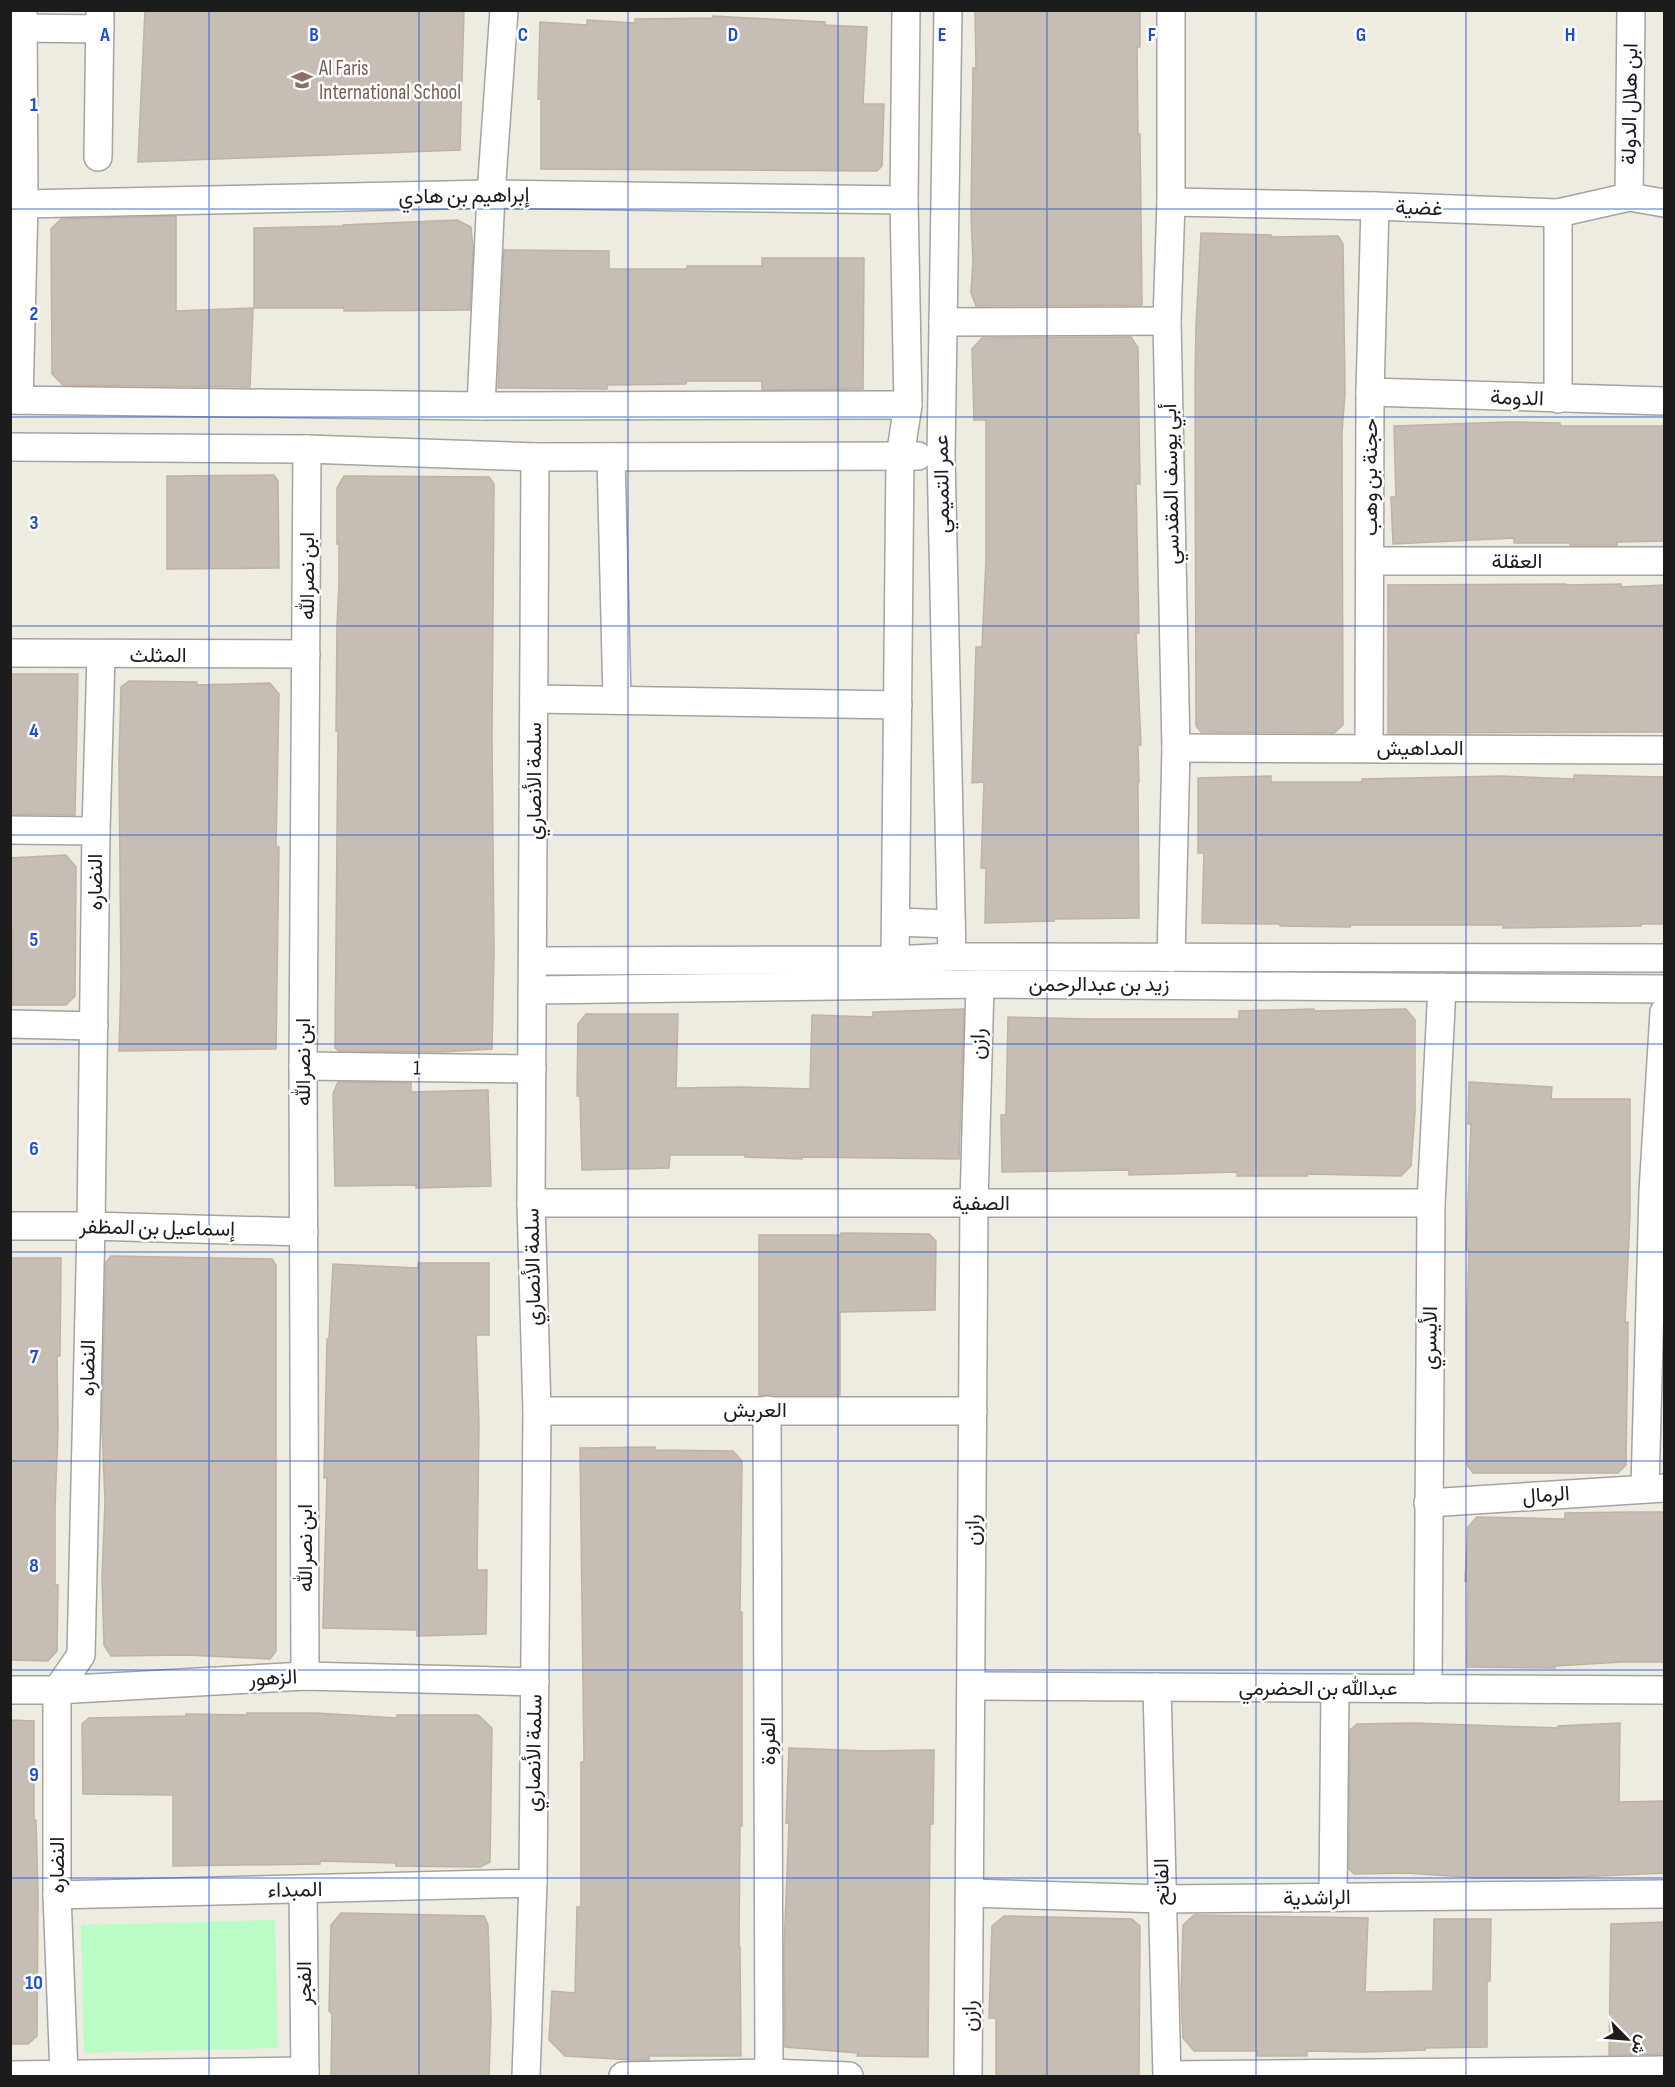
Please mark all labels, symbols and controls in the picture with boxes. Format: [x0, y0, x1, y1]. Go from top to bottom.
text: A [99, 23, 110, 47]
text: B [309, 23, 319, 47]
text: C [518, 23, 528, 47]
text: D [728, 23, 738, 47]
text: E [938, 23, 946, 47]
text: F [1148, 23, 1156, 47]
text: G [1356, 23, 1366, 47]
text: H [1565, 23, 1575, 47]
street label: ابن هلال الدولة [1616, 43, 1644, 165]
place label: Al Faris International School [318, 56, 461, 105]
school or university icon: Al Faris International School [290, 68, 314, 92]
text: 1 [30, 93, 38, 117]
street label: إبراهيم بن هادي [398, 182, 530, 214]
street label: غضية [1395, 195, 1443, 221]
text: 2 [30, 302, 38, 326]
street label: الدومة [1490, 385, 1544, 411]
street label: أبي يوسف المقدسي [1157, 403, 1189, 565]
street label: حجنة بن وهب [1358, 418, 1383, 536]
street label: عمر التميمي [929, 434, 959, 533]
text: 3 [30, 511, 39, 535]
street label: ابن نصرالله [294, 532, 320, 620]
street label: العقلة [1492, 549, 1542, 574]
street label: المثلث [129, 643, 187, 668]
text: 4 [29, 719, 39, 743]
street label: سلمة الأنصاري [522, 722, 551, 840]
street label: المداهيش [1376, 736, 1464, 761]
street label: النضاره [83, 854, 108, 910]
text: 5 [30, 928, 39, 952]
street label: زيد بن عبدالرحمن [1029, 972, 1169, 997]
street label: ابن نصرالله [290, 1018, 316, 1106]
street label: رازن [965, 1028, 991, 1060]
street label: 1 [413, 1055, 422, 1081]
text: 6 [29, 1137, 39, 1161]
street label: الصفية [952, 1191, 1010, 1216]
street label: سلمة الأنصاري [519, 1208, 551, 1326]
street label: إسماعيل بن المظفر [78, 1214, 235, 1243]
street label: الأيسري [1417, 1306, 1447, 1370]
street label: النضاره [75, 1339, 101, 1397]
text: 7 [30, 1345, 39, 1369]
street label: العريش [723, 1398, 787, 1423]
street label: الرمال [1521, 1481, 1571, 1509]
street label: ابن نصرالله [292, 1504, 318, 1592]
street label: رازن [960, 1514, 985, 1546]
text: 8 [29, 1554, 39, 1578]
street label: الزهور [247, 1664, 298, 1692]
street label: عبدالله بن الحضرمي [1239, 1675, 1397, 1705]
street label: سلمة الأنصاري [520, 1694, 552, 1812]
street label: الفروة [756, 1717, 781, 1765]
text: 9 [29, 1763, 39, 1787]
street label: النضاره [45, 1837, 70, 1893]
street label: الفاتح [1149, 1858, 1176, 1906]
street label: المبداء [267, 1877, 323, 1903]
street label: الراشدية [1283, 1885, 1351, 1911]
street label: الفجر [292, 1961, 317, 2006]
text: 10 [25, 1971, 43, 1995]
street label: رازن [957, 2000, 982, 2032]
north arrow [1597, 2009, 1657, 2069]
text: ش [1627, 2032, 1652, 2057]

